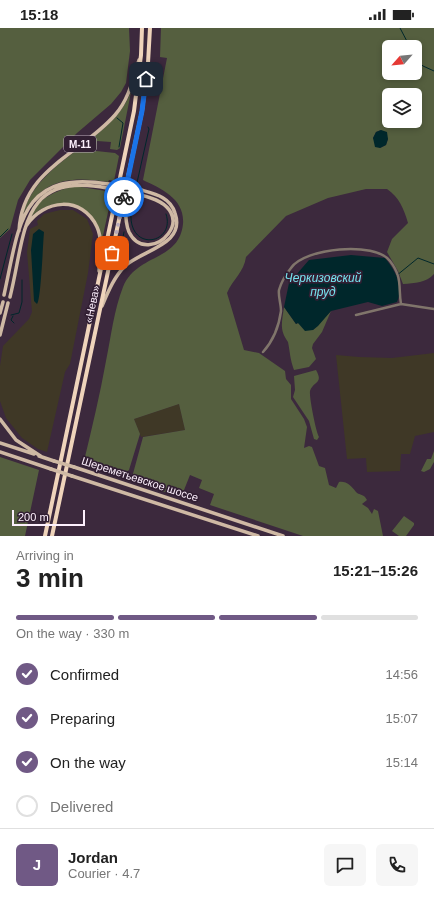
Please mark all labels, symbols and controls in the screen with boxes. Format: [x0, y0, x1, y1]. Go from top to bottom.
text: 15:18 [20, 6, 58, 23]
north arrow [382, 40, 422, 80]
map controls [382, 40, 422, 128]
pin [129, 62, 163, 96]
icon: home [135, 68, 157, 90]
button: layers [382, 88, 422, 128]
road number: М-11 [64, 136, 96, 152]
courier [104, 177, 144, 217]
icon: bike [113, 186, 135, 208]
pin [95, 236, 129, 270]
icon: bag [101, 242, 123, 264]
water label: Черкизовский пруд [285, 271, 362, 299]
street label: «Нева» [82, 284, 102, 324]
street label: Шереметьевское шоссе [80, 454, 200, 504]
scale bar [12, 508, 85, 527]
text: 200 m [18, 511, 49, 523]
text: Arriving in [16, 548, 74, 563]
text: 15:21–15:26 [333, 562, 418, 579]
text: 3 min [16, 563, 84, 593]
text: On the way · 330 m [16, 626, 129, 641]
icon: check [16, 663, 38, 685]
text: Confirmed [50, 666, 119, 683]
text: 14:56 [385, 667, 418, 682]
icon: check [16, 707, 38, 729]
text: Preparing [50, 710, 115, 727]
text: 15:07 [385, 711, 418, 726]
icon: check [16, 751, 38, 773]
text: On the way [50, 754, 126, 771]
text: 15:14 [385, 755, 418, 770]
text: Delivered [50, 798, 113, 815]
button: chat [324, 844, 366, 886]
button: phone [376, 844, 418, 886]
text: Jordan [68, 849, 118, 866]
text: J [33, 856, 41, 873]
text: Courier · 4.7 [68, 866, 140, 881]

